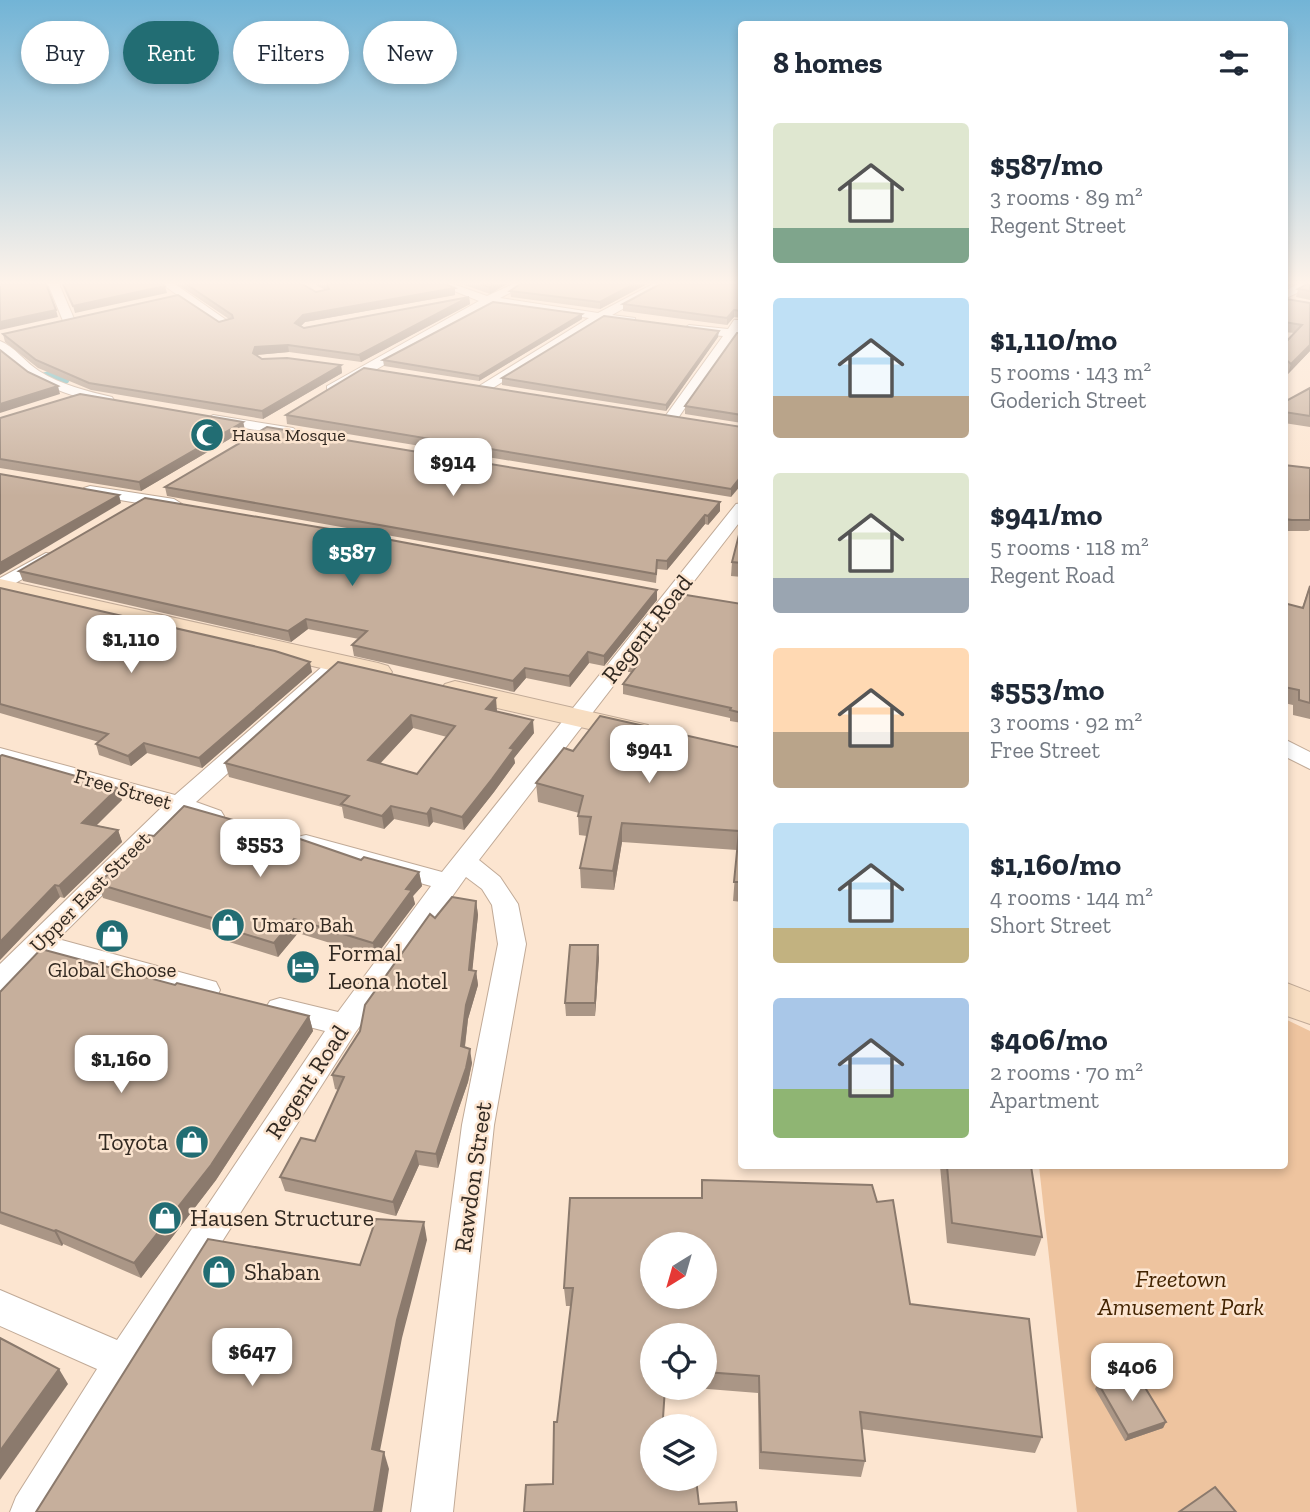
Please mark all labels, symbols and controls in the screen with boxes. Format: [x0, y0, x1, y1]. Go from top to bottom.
chip: Buy [21, 21, 109, 84]
chip: Rent [123, 21, 219, 84]
chip: Filters [233, 21, 349, 84]
chip: New [363, 21, 457, 84]
icon: filters [1215, 44, 1253, 82]
text: 8 homes [773, 45, 882, 81]
text: $587/mo [990, 147, 1103, 183]
icon: home [829, 151, 913, 235]
text: 3 rooms · 89 m² [990, 183, 1143, 211]
text: Regent Street [990, 211, 1126, 239]
text: $1,110/mo [990, 322, 1117, 358]
icon: home [829, 326, 913, 410]
text: 5 rooms · 143 m² [990, 358, 1151, 386]
text: Goderich Street [990, 386, 1146, 414]
mosque icon: Hausa Mosque [188, 416, 226, 454]
place label: Hausa Mosque [232, 424, 346, 446]
pin: $914 [412, 438, 494, 498]
text: $914 [430, 447, 476, 475]
text: $941/mo [990, 497, 1102, 533]
icon: home [829, 501, 913, 585]
pin: $587 [311, 528, 393, 588]
text: 5 rooms · 118 m² [990, 533, 1149, 561]
text: $587 [328, 537, 376, 565]
text: Regent Road [990, 561, 1115, 589]
street label: Regent Road [595, 569, 698, 689]
pin: $1,110 [74, 616, 188, 675]
text: $1,110 [102, 624, 160, 652]
text: $553/mo [990, 672, 1104, 708]
icon: home [829, 676, 913, 760]
text: 3 rooms · 92 m² [990, 708, 1142, 736]
pin: $941 [608, 726, 690, 785]
text: $941 [626, 734, 672, 762]
text: Free Street [990, 736, 1100, 764]
street label: Free Street [71, 763, 175, 814]
pin: $553 [219, 820, 301, 879]
street label: Upper East Street [24, 826, 155, 957]
text: $553 [236, 828, 284, 856]
text: $1,160/mo [990, 847, 1121, 883]
icon: home [829, 851, 913, 935]
text: 4 rooms · 144 m² [990, 883, 1153, 911]
shop icon: Umaro Bah [209, 906, 247, 944]
text: Short Street [990, 911, 1111, 939]
place label: Umaro Bah [252, 912, 354, 937]
shop icon: Global Choose [93, 917, 131, 955]
place label: Formal Leona hotel [328, 938, 448, 995]
hotel icon: Formal Leona hotel [284, 948, 322, 986]
place label: Global Choose [48, 957, 176, 982]
street label: Regent Road [259, 1019, 354, 1144]
text: $406/mo [990, 1022, 1108, 1058]
icon: home [829, 1026, 913, 1110]
pin: $1,160 [64, 1036, 178, 1095]
text: $1,160 [91, 1044, 151, 1072]
text: 2 rooms · 70 m² [990, 1058, 1143, 1086]
text: Apartment [990, 1086, 1099, 1114]
street label: Rawdon Street [448, 1100, 497, 1254]
shop icon: Toyota [173, 1123, 211, 1161]
place label: Toyota [98, 1127, 168, 1156]
shop icon: Hausen Structure [146, 1199, 184, 1237]
place label: Hausen Structure [190, 1203, 374, 1232]
north arrow [640, 1232, 718, 1309]
map controls [640, 1232, 717, 1491]
shop icon: Shaban [200, 1253, 238, 1291]
place label: Shaban [244, 1257, 320, 1286]
park label: Freetown Amusement Park [1097, 1264, 1265, 1321]
button: locate [640, 1323, 717, 1400]
pin: $647 [211, 1328, 293, 1388]
text: $647 [228, 1337, 276, 1365]
pin: $406 [1091, 1344, 1173, 1403]
text: $406 [1107, 1352, 1157, 1380]
button: layers [640, 1414, 717, 1491]

